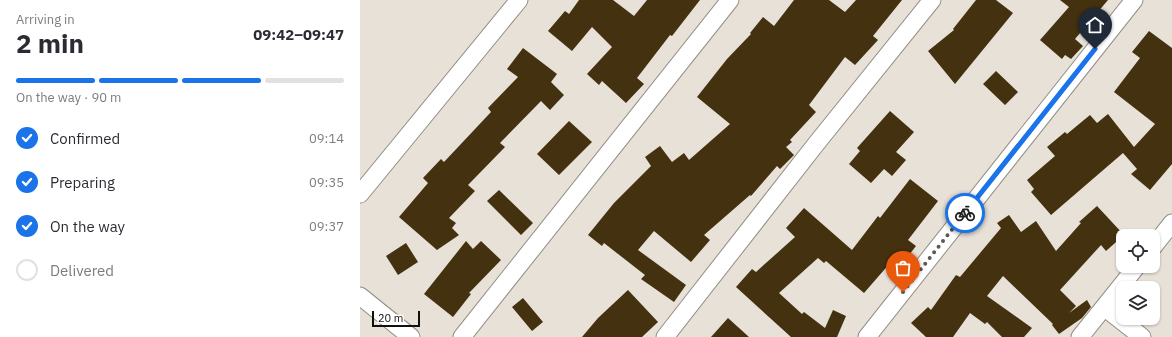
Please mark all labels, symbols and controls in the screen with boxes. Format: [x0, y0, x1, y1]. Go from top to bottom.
pin [1078, 8, 1112, 49]
text: Arriving in [16, 11, 75, 28]
icon: home [1084, 14, 1106, 36]
text: 09:42–09:47 [253, 25, 344, 44]
text: 2 min [16, 26, 84, 60]
text: On the way · 90 m [16, 89, 121, 106]
icon: check [16, 127, 38, 149]
text: Confirmed [50, 129, 120, 148]
text: 09:14 [309, 130, 344, 147]
icon: check [16, 171, 38, 193]
text: Preparing [50, 173, 115, 192]
text: 09:35 [309, 174, 344, 191]
courier [945, 193, 985, 233]
icon: bike [954, 202, 976, 224]
icon: check [16, 215, 38, 237]
text: On the way [50, 217, 125, 236]
text: 09:37 [309, 218, 344, 235]
map controls [1116, 229, 1160, 325]
button: locate [1116, 229, 1160, 273]
pin [886, 251, 920, 292]
icon: bag [892, 257, 914, 279]
text: Delivered [50, 261, 114, 280]
button: layers [1116, 281, 1160, 325]
scale bar [372, 309, 420, 328]
text: 20 m [378, 311, 403, 325]

